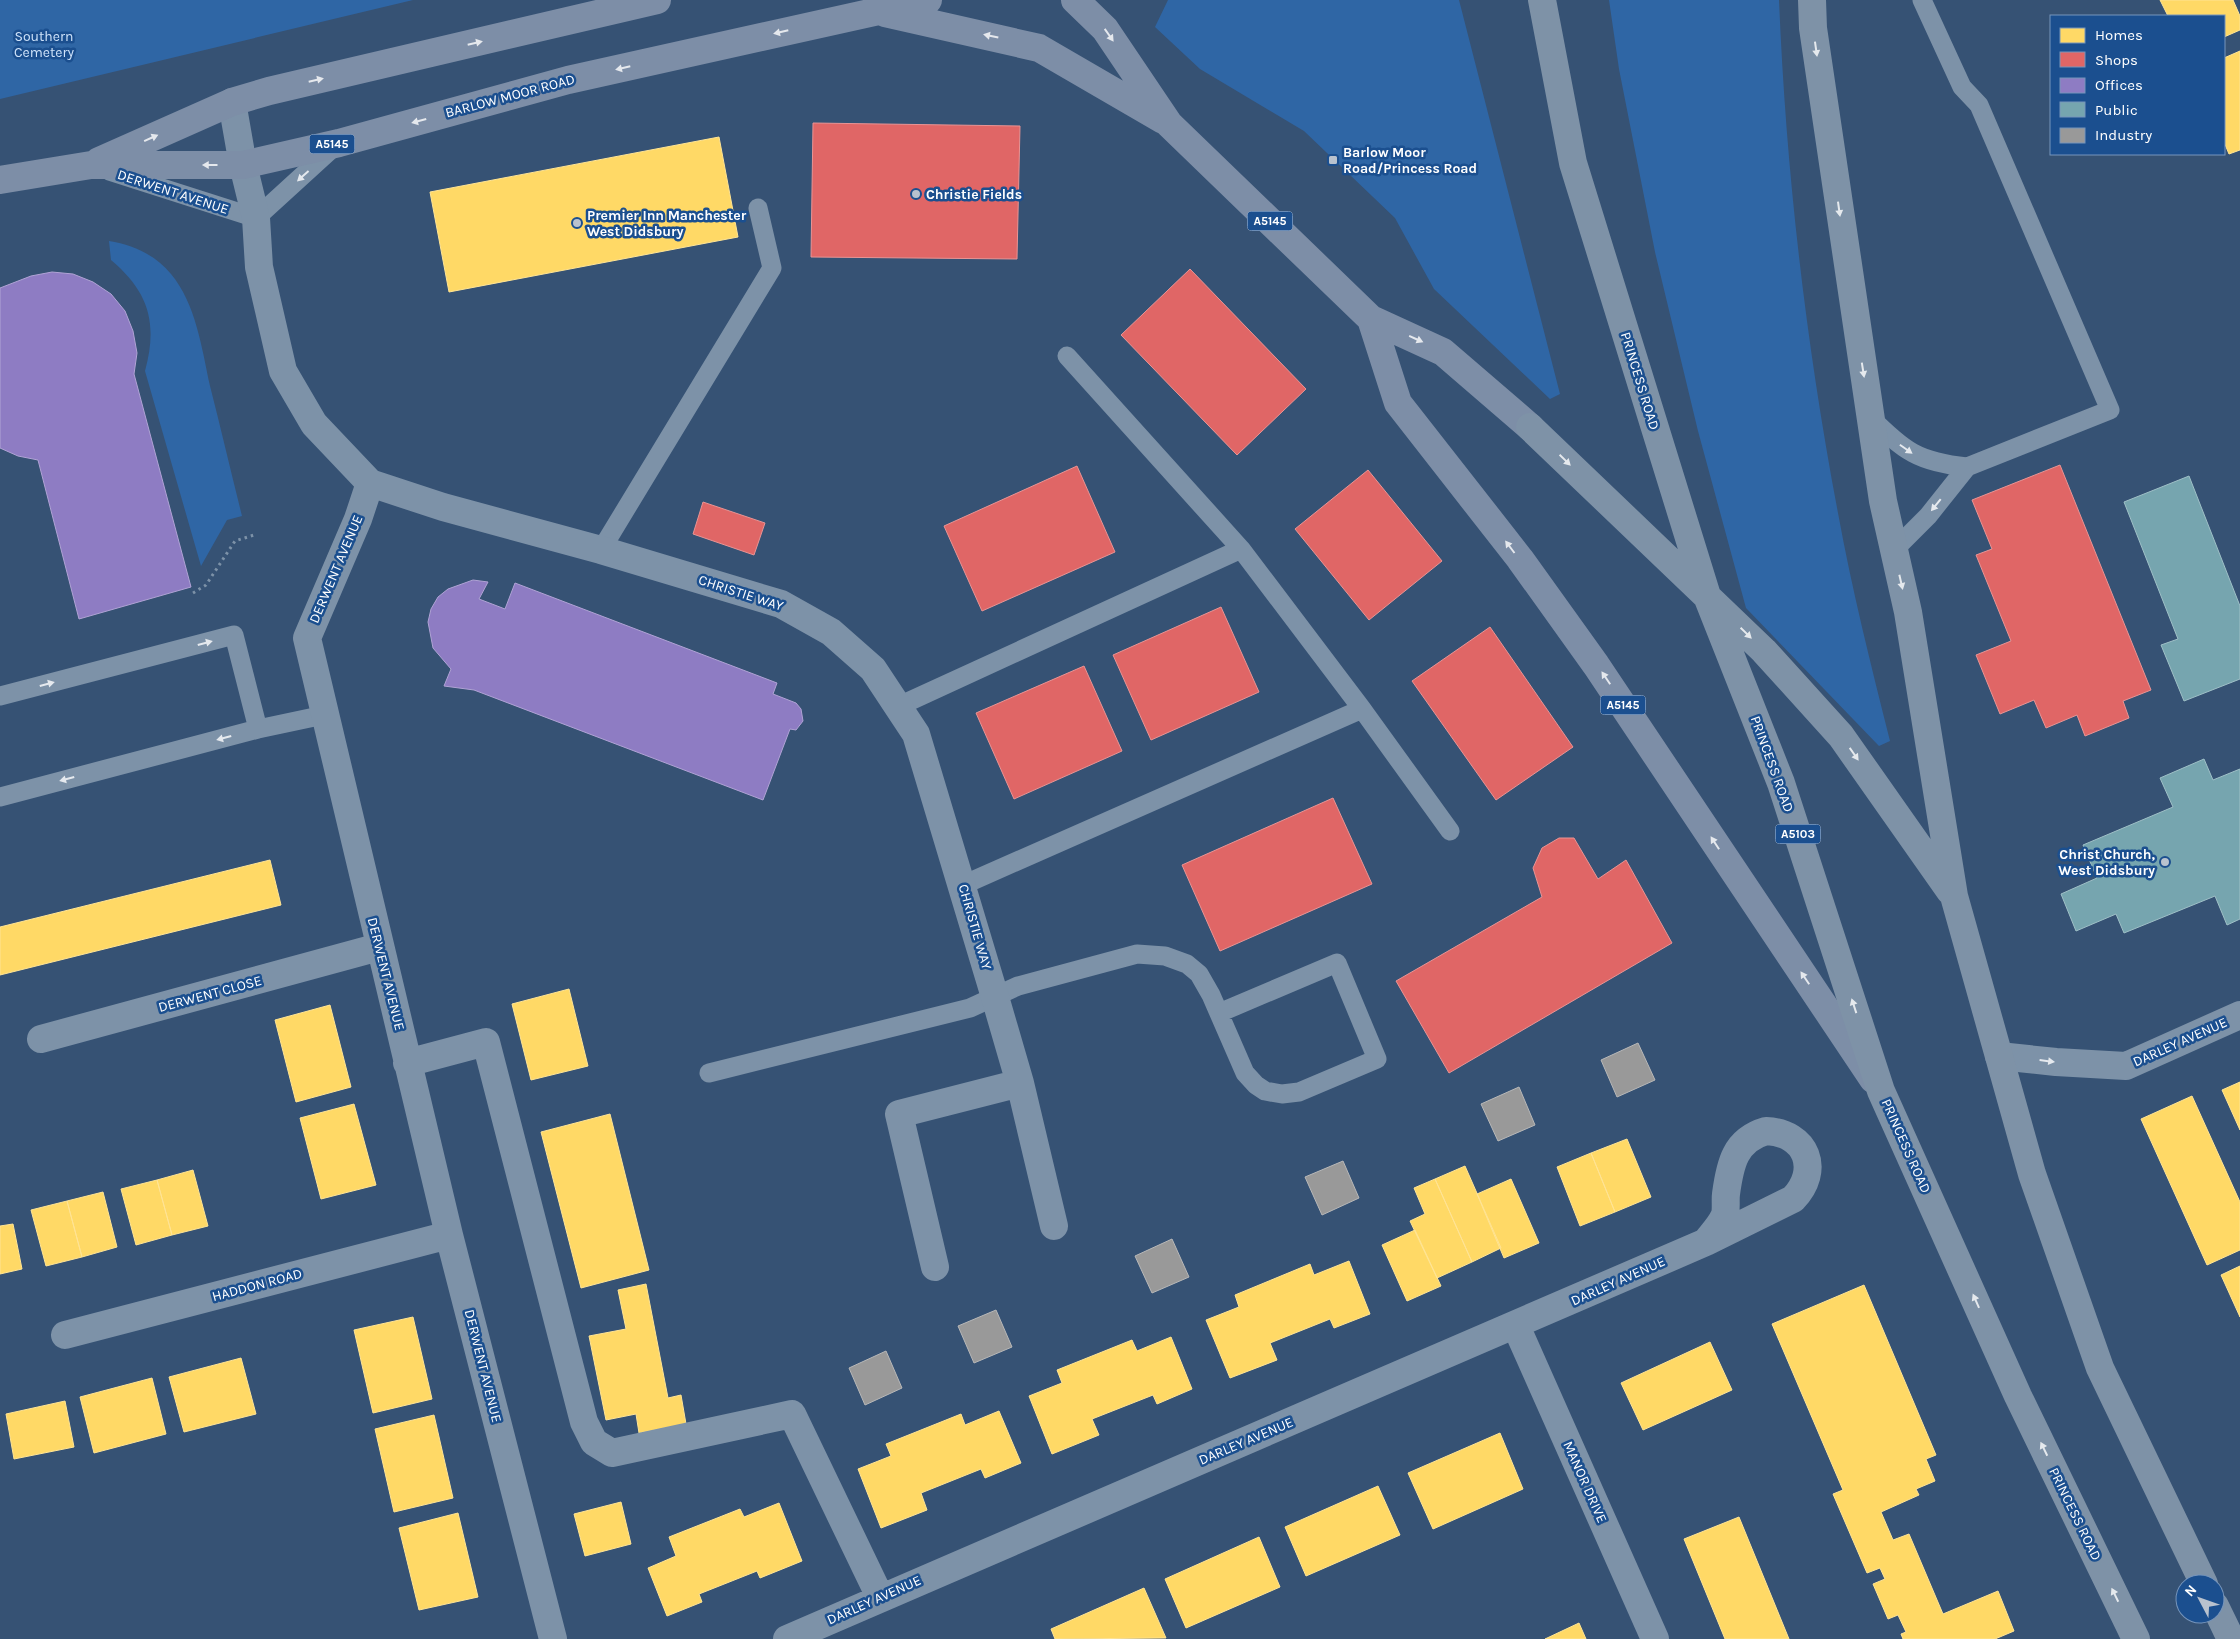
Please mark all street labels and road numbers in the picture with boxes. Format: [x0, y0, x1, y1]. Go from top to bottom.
street label: BARLOW MOOR ROAD [443, 71, 577, 121]
road number: A5145 [310, 134, 354, 154]
street label: DERWENT AVENUE [115, 166, 231, 218]
road number: A5145 [1248, 212, 1292, 230]
street label: PRINCESS ROAD [1617, 330, 1663, 432]
street label: DERWENT AVENUE [306, 512, 366, 626]
street label: CHRISTIE WAY [696, 571, 786, 615]
road number: A5145 [1600, 696, 1646, 714]
street label: PRINCESS ROAD [1747, 713, 1797, 815]
road number: A5103 [1776, 824, 1820, 844]
street label: CHRISTIE WAY [955, 882, 995, 972]
street label: DERWENT AVENUE [364, 916, 408, 1032]
street label: DERWENT CLOSE [156, 972, 264, 1016]
street label: DARLEY AVENUE [2130, 1014, 2230, 1070]
street label: PRINCESS ROAD [1878, 1096, 1934, 1196]
street label: DARLEY AVENUE [1568, 1253, 1668, 1309]
street label: HADDON ROAD [210, 1265, 304, 1305]
street label: DERWENT AVENUE [461, 1308, 505, 1424]
street label: DARLEY AVENUE [1196, 1413, 1296, 1469]
street label: MANOR DRIVE [1559, 1438, 1611, 1526]
street label: PRINCESS ROAD [2045, 1465, 2105, 1563]
street label: DARLEY AVENUE [824, 1572, 924, 1628]

